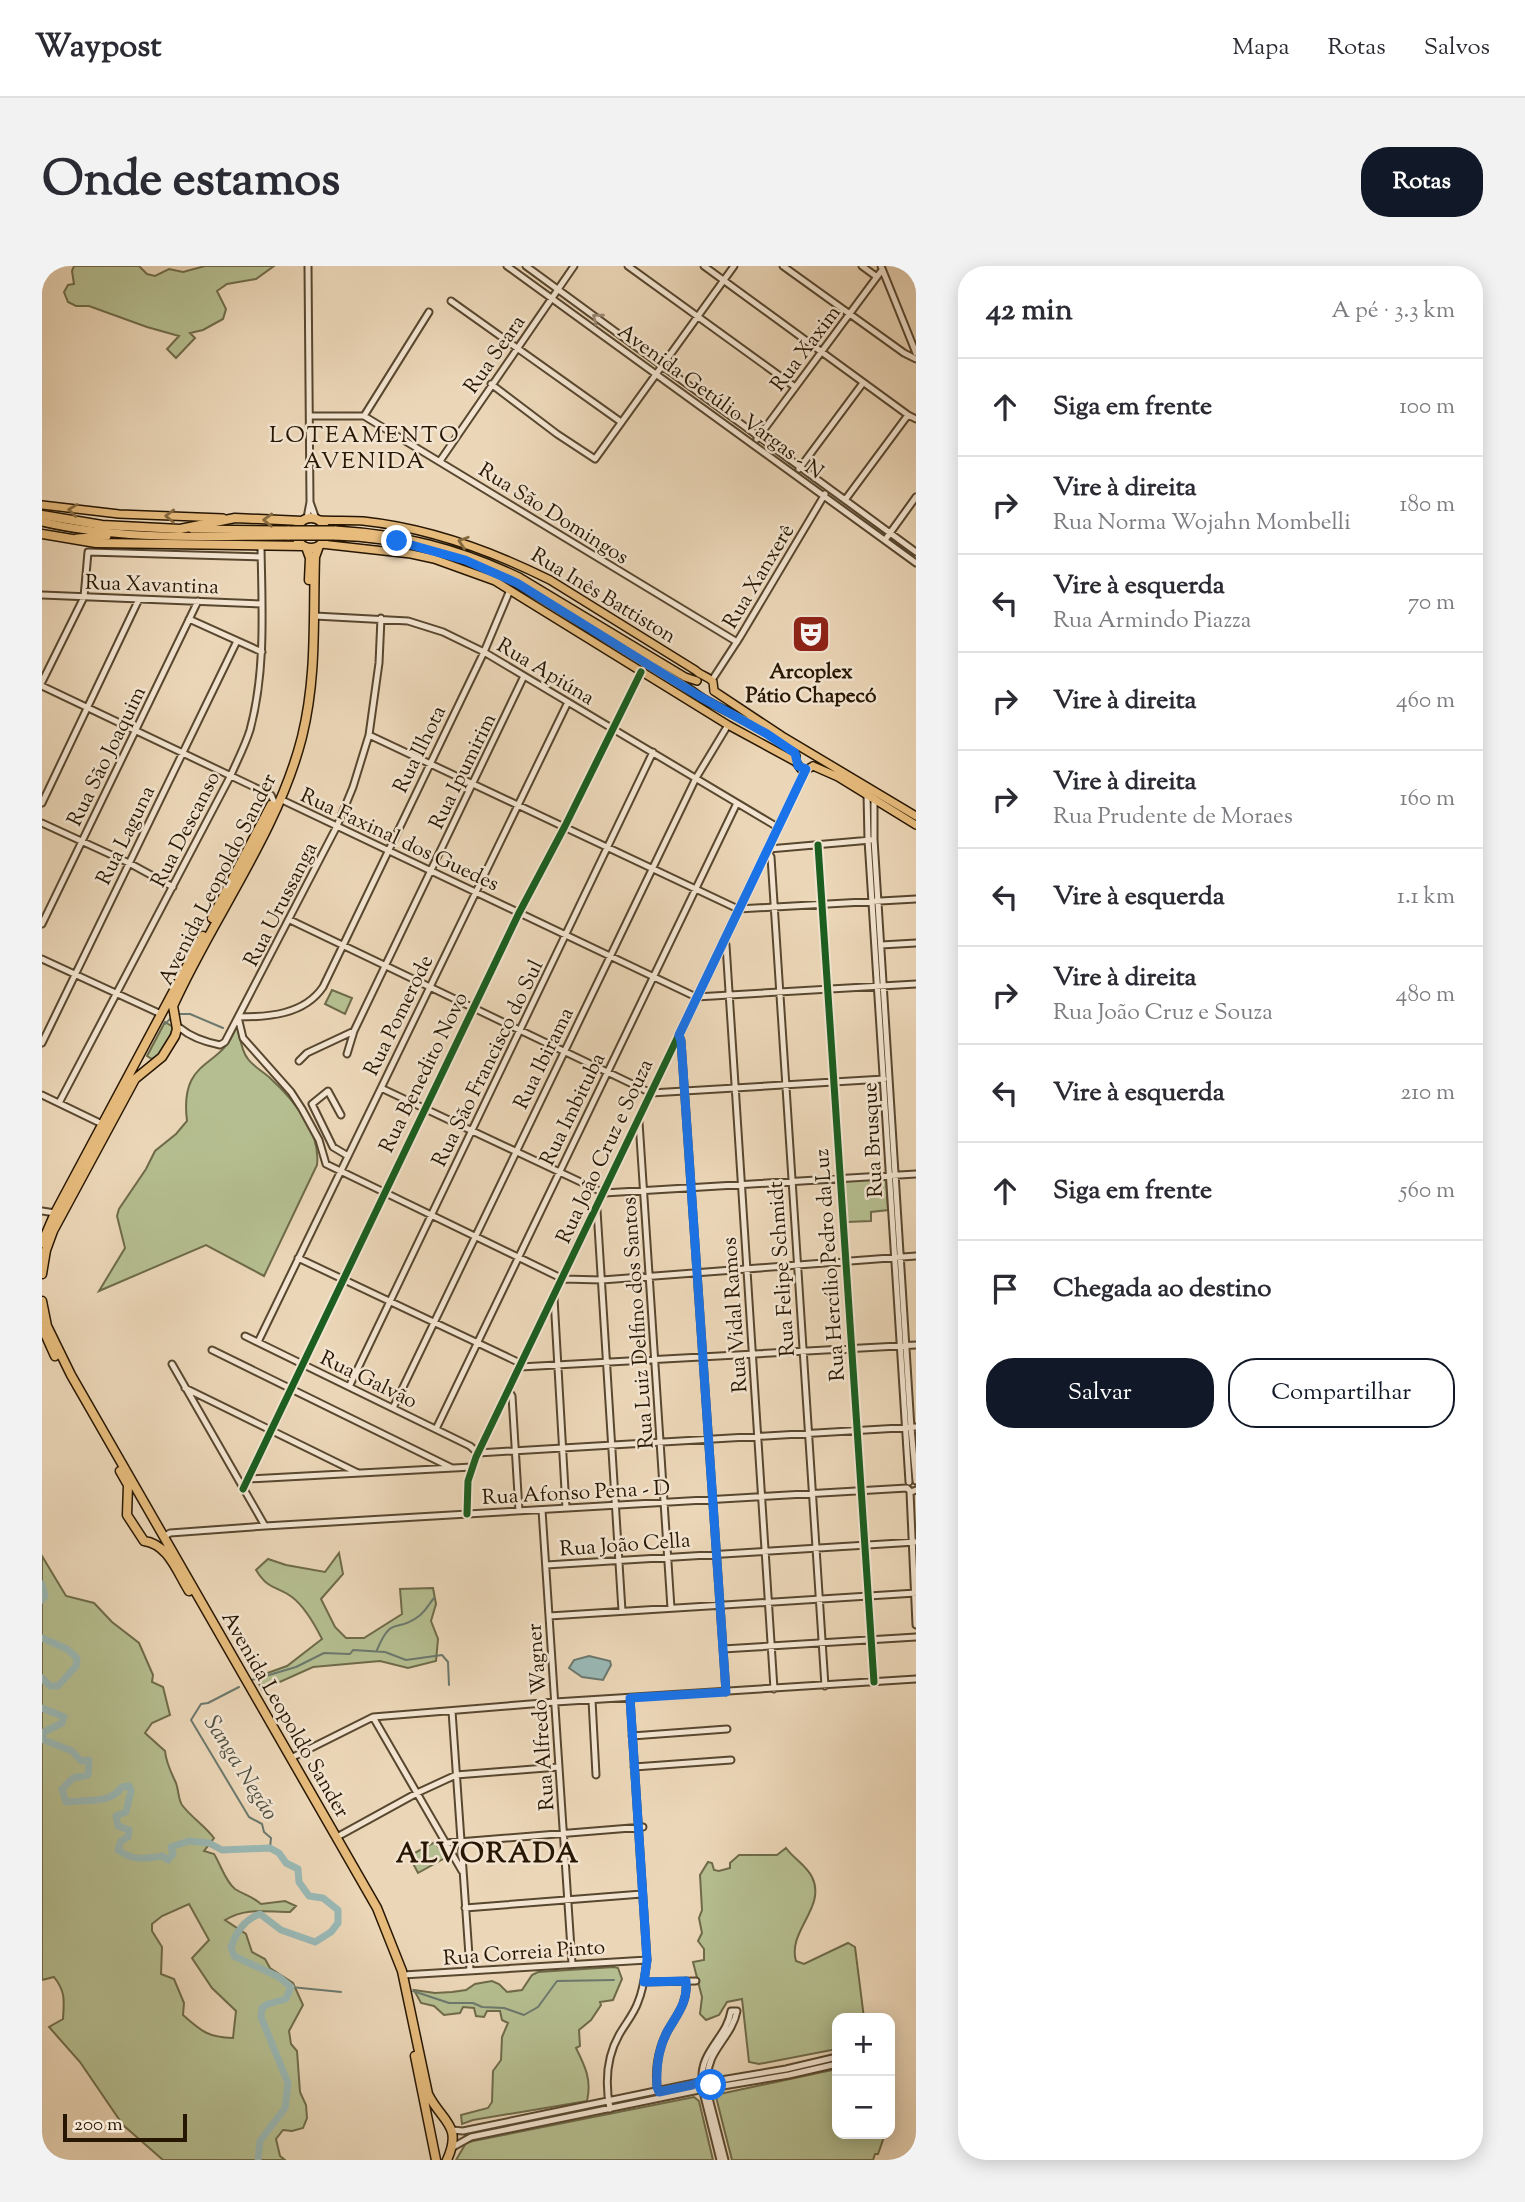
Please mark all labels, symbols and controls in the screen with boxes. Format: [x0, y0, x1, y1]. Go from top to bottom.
text: Waypost [35, 24, 162, 72]
text: Mapa [1232, 31, 1290, 65]
text: Rotas [1328, 31, 1386, 65]
text: Salvos [1424, 31, 1490, 65]
text: Onde estamos [42, 147, 340, 217]
button: Rotas [1361, 147, 1483, 217]
text: 42 min [986, 290, 1073, 333]
text: A pé · 3.3 km [1332, 295, 1455, 328]
street label: Rua Xaxim [764, 300, 849, 399]
street label: Rua Seara [458, 309, 534, 401]
one-way arrow [592, 313, 604, 326]
street label: Avenida Getúlio Vargas - N [611, 318, 829, 488]
icon: ahead [986, 388, 1024, 426]
text: Siga em frente [1053, 389, 1212, 426]
text: 100 m [1399, 391, 1455, 424]
district label: LOTEAMENTO AVENIDA [269, 420, 461, 479]
street label: Rua São Domingos [472, 456, 634, 573]
text: Vire à direita [1053, 470, 1197, 507]
icon: right [986, 486, 1024, 524]
text: 180 m [1400, 489, 1455, 522]
one-way arrow [68, 502, 79, 517]
text: Rua Norma Wojahn Mombelli [1053, 507, 1351, 540]
one-way arrow [164, 509, 175, 524]
one-way arrow [262, 512, 273, 527]
street label: Rua Xanxerê [717, 519, 803, 635]
route end [381, 525, 412, 556]
one-way arrow [457, 536, 470, 550]
street label: Rua Inês Battiston [525, 541, 681, 652]
text: Vire à esquerda [1053, 568, 1225, 605]
street label: Rua Xavantina [84, 569, 220, 603]
icon: left [986, 584, 1024, 622]
text: 70 m [1408, 587, 1455, 620]
text: Rua Armindo Piazza [1053, 605, 1251, 638]
theatre icon: Arcoplex Pátio Chapecó [790, 613, 832, 655]
street label: Rua Apiúna [490, 632, 600, 714]
place label: Arcoplex Pátio Chapecó [745, 658, 877, 712]
street label: Rua São Joaquim [61, 682, 155, 832]
icon: right [986, 682, 1024, 720]
text: Vire à direita [1053, 683, 1197, 720]
text: 460 m [1396, 685, 1455, 718]
street label: Rua Ilhota [387, 701, 455, 799]
street label: Rua Ipumirim [423, 709, 505, 835]
text: Vire à direita [1053, 764, 1197, 801]
street label: Rua Descanso [145, 767, 229, 893]
street label: Avenida Leopoldo Sander [152, 769, 285, 991]
icon: right [986, 780, 1024, 818]
street label: Rua Laguna [90, 781, 164, 891]
street label: Rua Faxinal dos Guedes [295, 782, 503, 900]
text: 160 m [1400, 783, 1455, 816]
text: Rua Prudente de Moraes [1053, 801, 1293, 834]
street label: Rua Urussanga [238, 837, 326, 972]
icon: left [986, 878, 1024, 916]
text: Vire à esquerda [1053, 879, 1225, 916]
text: 1.1 km [1397, 881, 1455, 914]
street label: Rua Pomerode [358, 950, 442, 1081]
street label: Rua São Francisco do Sul [426, 955, 552, 1172]
text: Vire à direita [1053, 960, 1197, 997]
icon: right [986, 976, 1024, 1014]
text: 480 m [1396, 979, 1455, 1012]
street label: Rua Benedito Novo [373, 987, 477, 1158]
text: Rua João Cruz e Souza [1053, 997, 1273, 1030]
street label: Rua Ibirama [507, 1003, 583, 1115]
street label: Rua Imbituba [533, 1048, 614, 1171]
street label: Rua João Cruz e Souza [550, 1054, 662, 1249]
icon: left [986, 1074, 1024, 1112]
text: Vire à esquerda [1053, 1075, 1225, 1112]
text: 210 m [1401, 1077, 1455, 1110]
street label: Rua Brusque [856, 1081, 892, 1198]
street label: Rua Hercílio Pedro da Luz [808, 1148, 854, 1382]
icon: ahead [986, 1172, 1024, 1210]
text: Siga em frente [1053, 1173, 1212, 1210]
text: 560 m [1400, 1175, 1455, 1208]
street label: Rua Felipe Schmidt [762, 1180, 804, 1358]
street label: Rua Luiz Delfino dos Santos [615, 1196, 663, 1450]
street label: Rua Vidal Ramos [716, 1236, 756, 1394]
icon: arrive [986, 1270, 1024, 1308]
text: Chegada ao destino [1053, 1271, 1271, 1308]
street label: Rua Galvão [314, 1344, 422, 1417]
button: Salvar [986, 1358, 1214, 1428]
button: Compartilhar [1228, 1358, 1455, 1428]
street label: Rua Afonso Pena - D [481, 1474, 671, 1514]
street label: Rua João Cella [559, 1526, 692, 1566]
street label: Avenida Leopoldo Sander [213, 1606, 356, 1824]
street label: Rua Alfredo Wagner [520, 1622, 564, 1812]
water label: Sanga Negão [195, 1709, 285, 1827]
district label: ALVORADA [396, 1835, 580, 1875]
street label: Rua Correia Pinto [442, 1933, 606, 1975]
map controls [832, 2013, 895, 2139]
button: + [832, 2013, 895, 2076]
route start [695, 2069, 726, 2100]
button: − [832, 2076, 895, 2139]
scale bar [63, 2111, 187, 2143]
text: 200 m [74, 2112, 123, 2139]

